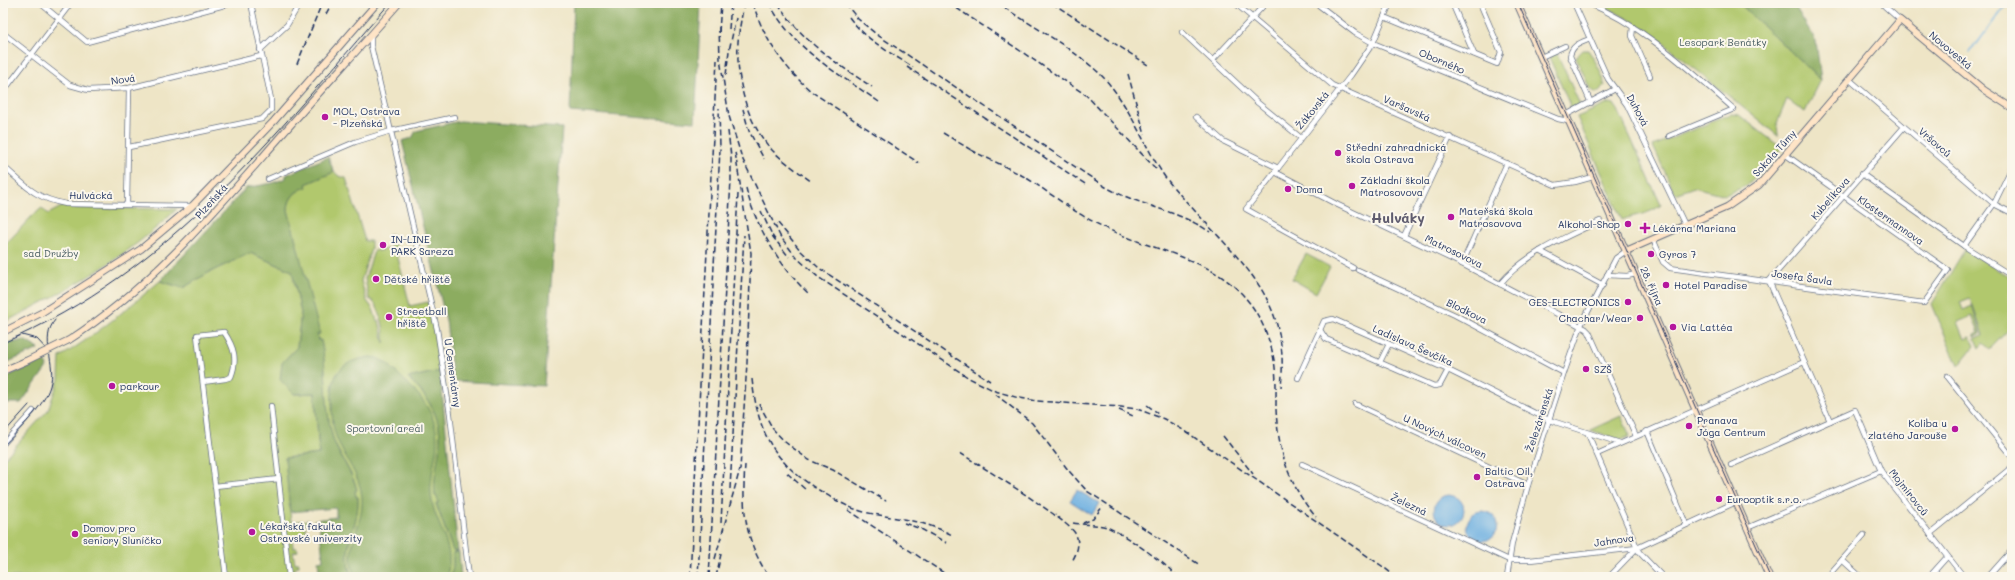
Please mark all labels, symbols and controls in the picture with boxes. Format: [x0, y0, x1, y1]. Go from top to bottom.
street label: Novoveská [1926, 28, 1976, 72]
park label: Lesopark Benátky [1679, 35, 1767, 49]
street label: Oborného [1417, 45, 1467, 77]
street label: Nová [110, 70, 136, 88]
street label: Žákovská [1292, 88, 1332, 132]
street label: Varšavská [1381, 91, 1433, 125]
street label: Duhová [1624, 91, 1652, 129]
place label: MOL, Ostrava - Plzeňská [333, 104, 400, 130]
marker: MOL, Ostrava - Plzeňská [320, 112, 330, 122]
street label: Vršovců [1916, 124, 1954, 160]
street label: Sokola Tůmy [1749, 126, 1799, 180]
place label: Střední zahradnická škola Ostrava [1346, 140, 1447, 166]
marker: Střední zahradnická škola Ostrava [1333, 148, 1343, 158]
place label: Základní škola Matrosovova [1360, 173, 1430, 199]
street label: Kubelíkova [1807, 174, 1853, 222]
street label: Plzeňská [192, 181, 230, 221]
marker: Základní škola Matrosovova [1347, 181, 1357, 191]
place label: Doma [1296, 182, 1323, 196]
marker: Doma [1283, 184, 1293, 194]
street label: Hulvácká [69, 188, 113, 202]
street label: Klostermannova [1855, 192, 1927, 248]
place label: Mateřská škola Matrosovova [1459, 204, 1533, 230]
district label: Hulváky [1371, 208, 1425, 227]
marker: Mateřská škola Matrosovova [1446, 212, 1456, 222]
place label: Alkohol-Shop [1558, 217, 1620, 231]
marker: Alkohol-Shop [1623, 219, 1633, 229]
place label: Lékárna Mariana [1653, 221, 1736, 235]
marker: Lékárna Mariana [1640, 223, 1650, 233]
street label: Matrosovova [1423, 231, 1485, 271]
place label: IN-LINE PARK Sareza [391, 232, 454, 258]
marker: IN-LINE PARK Sareza [378, 240, 388, 250]
park label: sad Družby [23, 246, 79, 260]
place label: Gyros 7 [1659, 247, 1697, 261]
marker: Gyros 7 [1646, 249, 1656, 259]
street label: 28. října [1637, 264, 1667, 308]
street label: Josefa Šavla [1770, 266, 1834, 288]
place label: Dětské hřiště [384, 272, 450, 286]
marker: Dětské hřiště [371, 274, 381, 284]
place label: Hotel Paradise [1674, 278, 1747, 292]
marker: Hotel Paradise [1661, 280, 1671, 290]
street label: Blodkova [1444, 295, 1490, 327]
place label: GES-ELECTRONICS [1529, 295, 1620, 309]
marker: GES-ELECTRONICS [1623, 297, 1633, 307]
place label: Streetball hřiště [397, 304, 446, 330]
place label: Chachar/Wear [1559, 311, 1632, 325]
marker: Streetball hřiště [384, 312, 394, 322]
marker: Chachar/Wear [1635, 313, 1645, 323]
place label: Via Lattéa [1681, 320, 1733, 334]
street label: Ladislava Ševčíka [1371, 321, 1455, 369]
marker: Via Lattéa [1668, 322, 1678, 332]
street label: U Cementárny [441, 338, 465, 408]
place label: SZŠ [1594, 362, 1612, 376]
marker: SZŠ [1581, 364, 1591, 374]
place label: parkour [120, 379, 159, 393]
marker: parkour [107, 381, 117, 391]
street label: Železárenská [1522, 386, 1556, 454]
street label: U Nových válcoven [1401, 410, 1489, 462]
place label: Pranava Jóga Centrum [1697, 413, 1765, 439]
place label: Koliba u zlatého Jarouše [1868, 416, 1947, 442]
park label: Sportovní areál [347, 421, 423, 435]
marker: Pranava Jóga Centrum [1684, 421, 1694, 431]
marker: Koliba u zlatého Jarouše [1950, 424, 1960, 434]
place label: Baltic Oil, Ostrava [1485, 464, 1533, 490]
street label: Mojmírovců [1886, 466, 1932, 518]
marker: Baltic Oil, Ostrava [1472, 472, 1482, 482]
street label: Železná [1388, 489, 1430, 519]
place label: Eurooptik s.r.o. [1727, 492, 1802, 506]
marker: Eurooptik s.r.o. [1714, 494, 1724, 504]
place label: Lékařská fakulta Ostravské univerzity [260, 519, 362, 545]
place label: Domov pro seniory Sluníčko [83, 521, 161, 547]
marker: Lékařská fakulta Ostravské univerzity [247, 527, 257, 537]
marker: Domov pro seniory Sluníčko [70, 529, 80, 539]
street label: Jahnova [1593, 530, 1635, 550]

